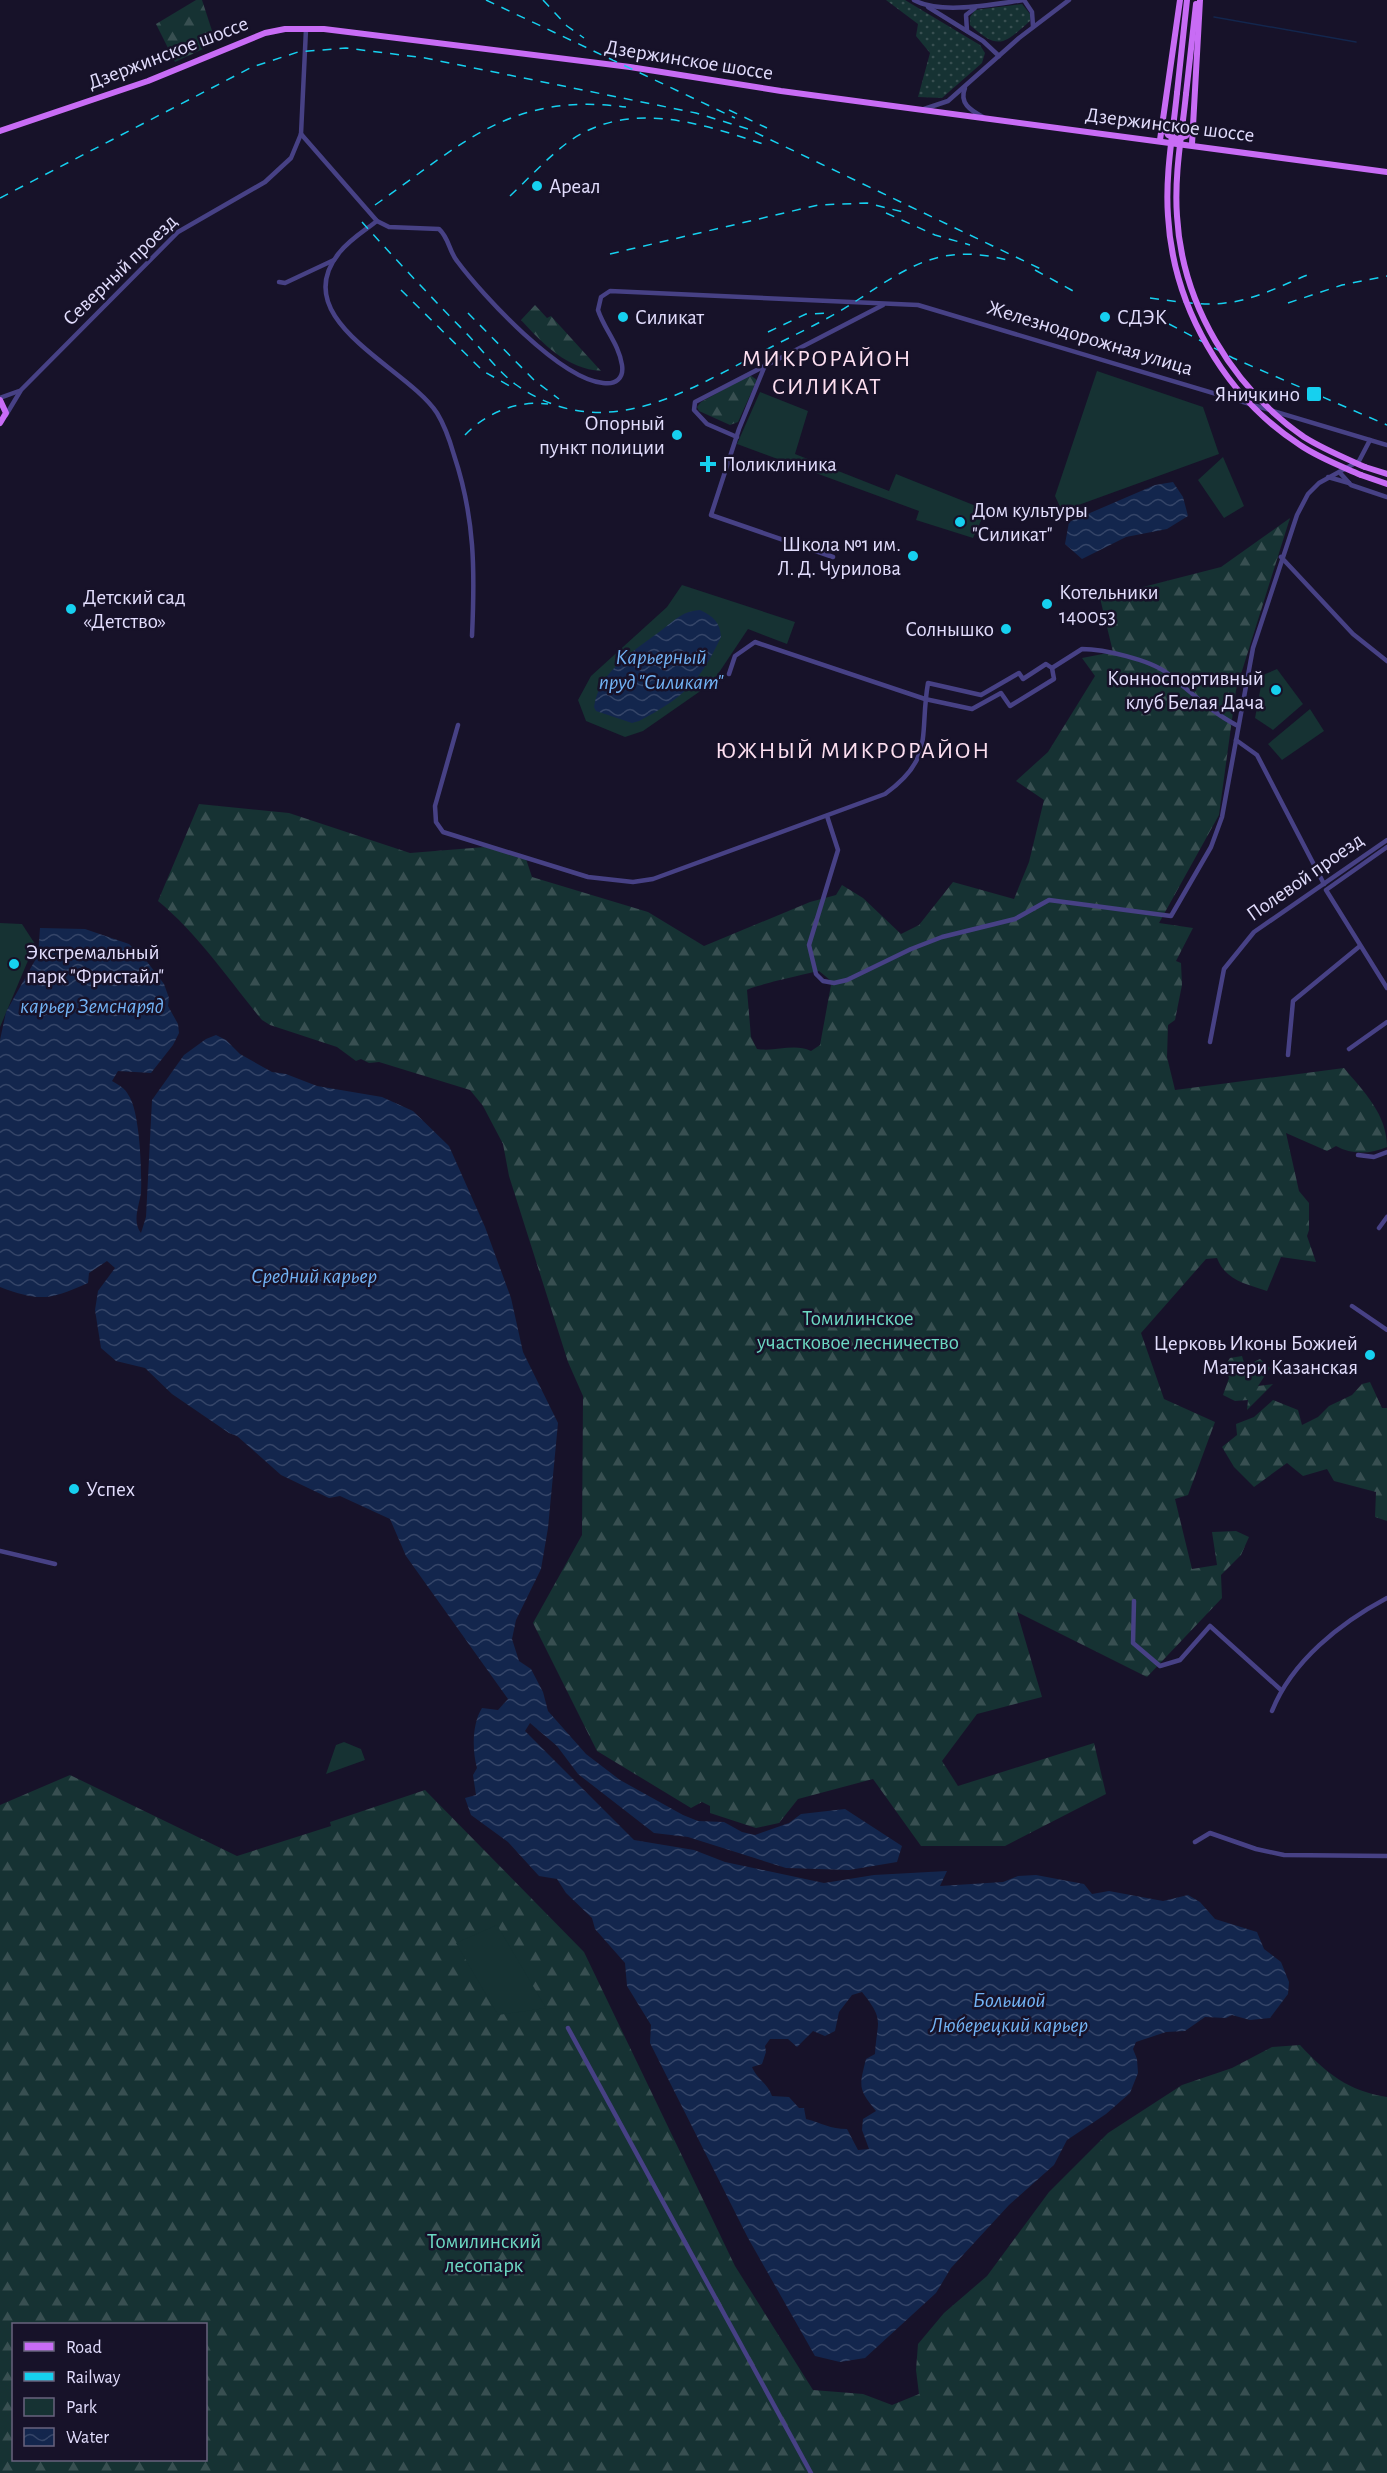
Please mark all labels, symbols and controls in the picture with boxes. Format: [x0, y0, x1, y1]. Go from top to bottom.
street label: Дзержинское шоссе [85, 13, 251, 93]
street label: Дзержинское шоссе [603, 36, 775, 84]
street label: Дзержинское шоссе [1084, 104, 1256, 146]
place label: Ареал [549, 176, 601, 197]
marker: Ареал [530, 179, 544, 193]
street label: Северный проезд [59, 210, 181, 330]
street label: Железнодорожная улица [985, 297, 1196, 379]
place label: Силикат [635, 307, 705, 328]
place label: СДЭК [1117, 307, 1167, 328]
marker: Силикат [616, 310, 630, 324]
marker: СДЭК [1098, 310, 1112, 324]
district label: МИКРОРАЙОН СИЛИКАТ [742, 347, 912, 399]
place label: Яничкино [1215, 384, 1300, 405]
marker: Яничкино [1305, 385, 1323, 403]
place label: Опорный пункт полиции [539, 413, 665, 458]
marker: Опорный пункт полиции [670, 428, 684, 442]
place label: Поликлиника [722, 454, 837, 475]
marker: Поликлиника [699, 455, 717, 473]
place label: Дом культуры "Силикат" [972, 500, 1088, 545]
marker: Дом культуры "Силикат" [953, 515, 967, 529]
place label: Школа №1 им. Л. Д. Чурилова [778, 534, 901, 579]
marker: Школа №1 им. Л. Д. Чурилова [906, 549, 920, 563]
place label: Котельники 140053 [1059, 582, 1159, 627]
place label: Детский сад «Детство» [83, 587, 186, 632]
marker: Котельники 140053 [1040, 597, 1054, 611]
marker: Детский сад «Детство» [64, 602, 78, 616]
place label: Солнышко [905, 619, 994, 640]
marker: Солнышко [999, 622, 1013, 636]
water label: Карьерный пруд "Силикат" [599, 646, 724, 694]
place label: Конноспортивный клуб Белая Дача [1107, 668, 1264, 713]
marker: Конноспортивный клуб Белая Дача [1269, 683, 1283, 697]
district label: ЮЖНЫЙ МИКРОРАЙОН [715, 739, 991, 763]
street label: Полевой проезд [1243, 829, 1367, 925]
place label: Экстремальный парк "Фристайл" [26, 942, 164, 987]
marker: Экстремальный парк "Фристайл" [7, 957, 21, 971]
water label: карьер Земснаряд [20, 995, 164, 1018]
water label: Средний карьер [251, 1265, 377, 1288]
park label: Томилинское участковое лесничество [756, 1308, 959, 1353]
place label: Церковь Иконы Божией Матери Казанская [1153, 1333, 1358, 1378]
marker: Церковь Иконы Божией Матери Казанская [1363, 1348, 1377, 1362]
place label: Успех [86, 1479, 135, 1500]
marker: Успех [67, 1482, 81, 1496]
water label: Большой Люберецкий карьер [929, 1989, 1088, 2037]
park label: Томилинский лесопарк [427, 2231, 541, 2276]
legend [12, 2323, 207, 2461]
text: Road [66, 2339, 102, 2357]
text: Railway [66, 2369, 121, 2387]
text: Park [66, 2399, 98, 2417]
text: Water [66, 2429, 109, 2447]

